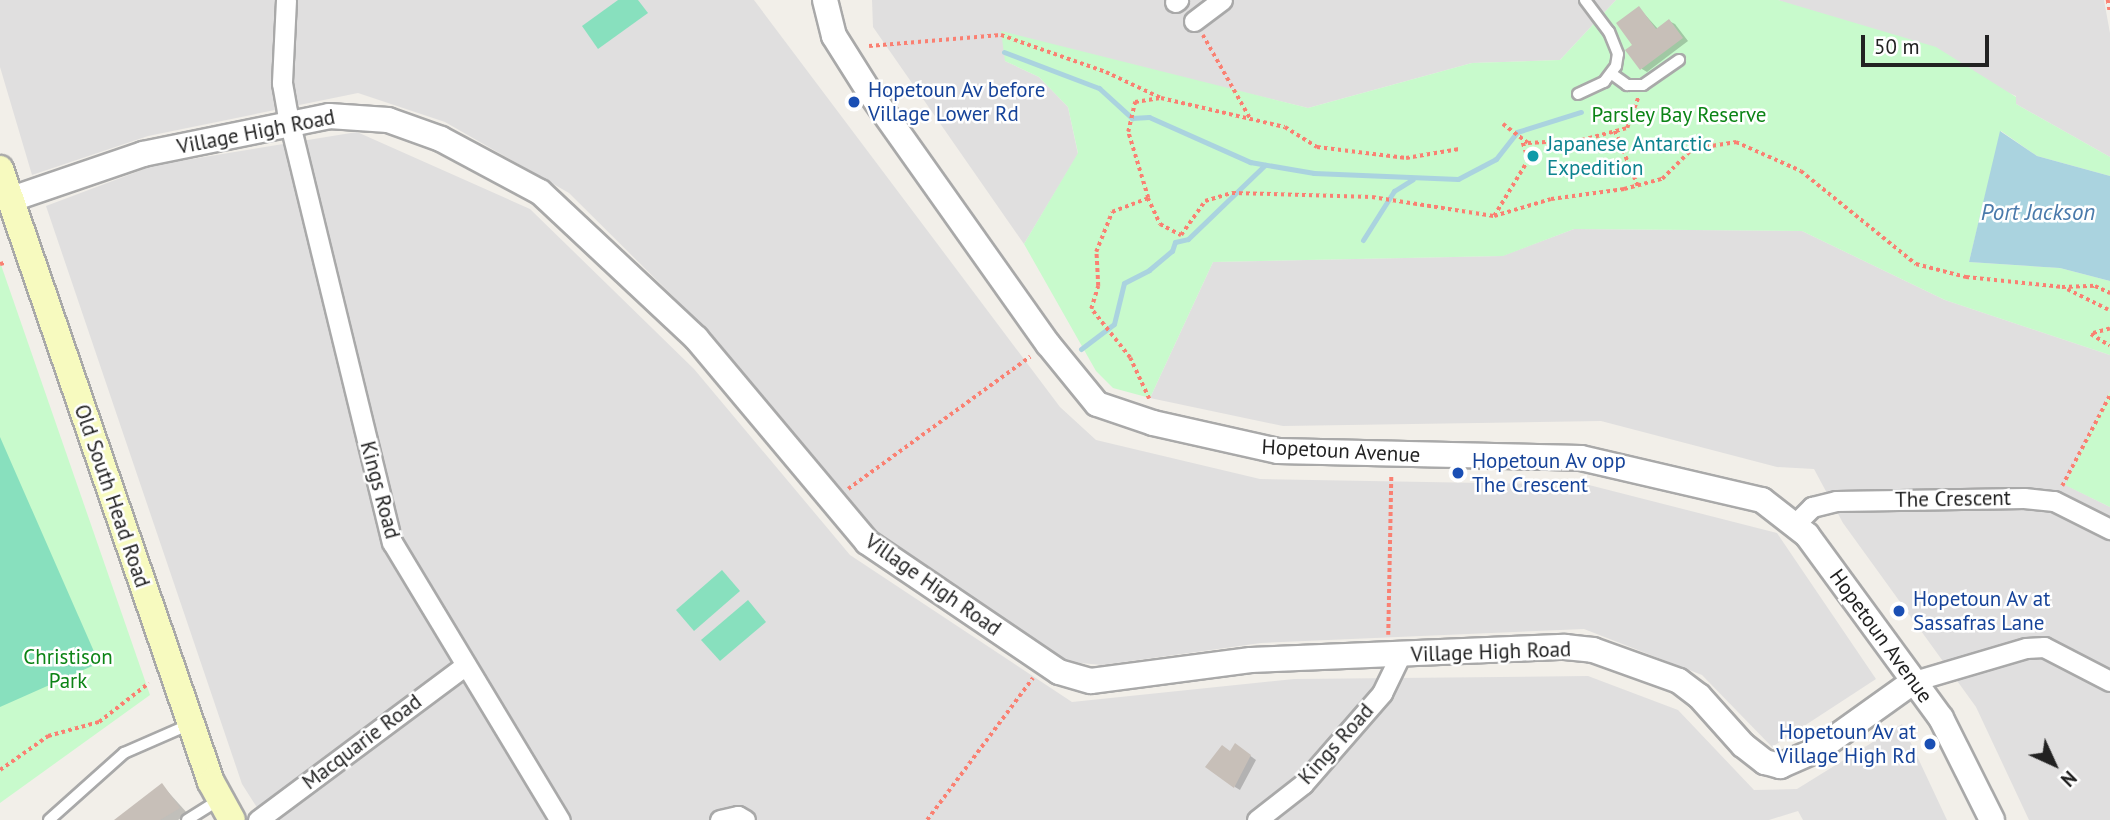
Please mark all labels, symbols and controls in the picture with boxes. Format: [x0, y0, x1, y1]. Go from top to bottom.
scale bar [1865, 21, 1993, 65]
text: 50 m [1874, 33, 1920, 60]
place label: Hopetoun Av before Village Lower Rd [868, 77, 1047, 127]
marker: Hopetoun Av before Village Lower Rd [846, 94, 862, 110]
park label: Parsley Bay Reserve [1591, 102, 1767, 128]
street label: Village High Road [175, 104, 337, 160]
place label: Japanese Antarctic Expedition [1547, 131, 1713, 181]
marker: Japanese Antarctic Expedition [1525, 148, 1541, 164]
water label: Port Jackson [1981, 198, 2095, 226]
street label: Old South Head Road [69, 401, 155, 591]
street label: Hopetoun Avenue [1261, 434, 1421, 468]
street label: Kings Road [355, 438, 405, 542]
place label: Hopetoun Av opp The Crescent [1472, 448, 1627, 498]
marker: Hopetoun Av opp The Crescent [1450, 465, 1466, 481]
street label: The Crescent [1895, 485, 2011, 513]
street label: Village High Road [860, 529, 1006, 641]
street label: Hopetoun Avenue [1824, 564, 1938, 708]
place label: Hopetoun Av at Sassafras Lane [1913, 586, 2052, 636]
marker: Hopetoun Av at Sassafras Lane [1891, 603, 1907, 619]
street label: Village High Road [1410, 637, 1572, 667]
park label: Christison Park [23, 644, 113, 694]
street label: Macquarie Road [298, 689, 426, 795]
street label: Kings Road [1293, 698, 1379, 790]
place label: Hopetoun Av at Village High Rd [1776, 719, 1916, 769]
north arrow [2019, 729, 2089, 799]
marker: Hopetoun Av at Village High Rd [1922, 736, 1938, 752]
text: N [2056, 766, 2082, 792]

